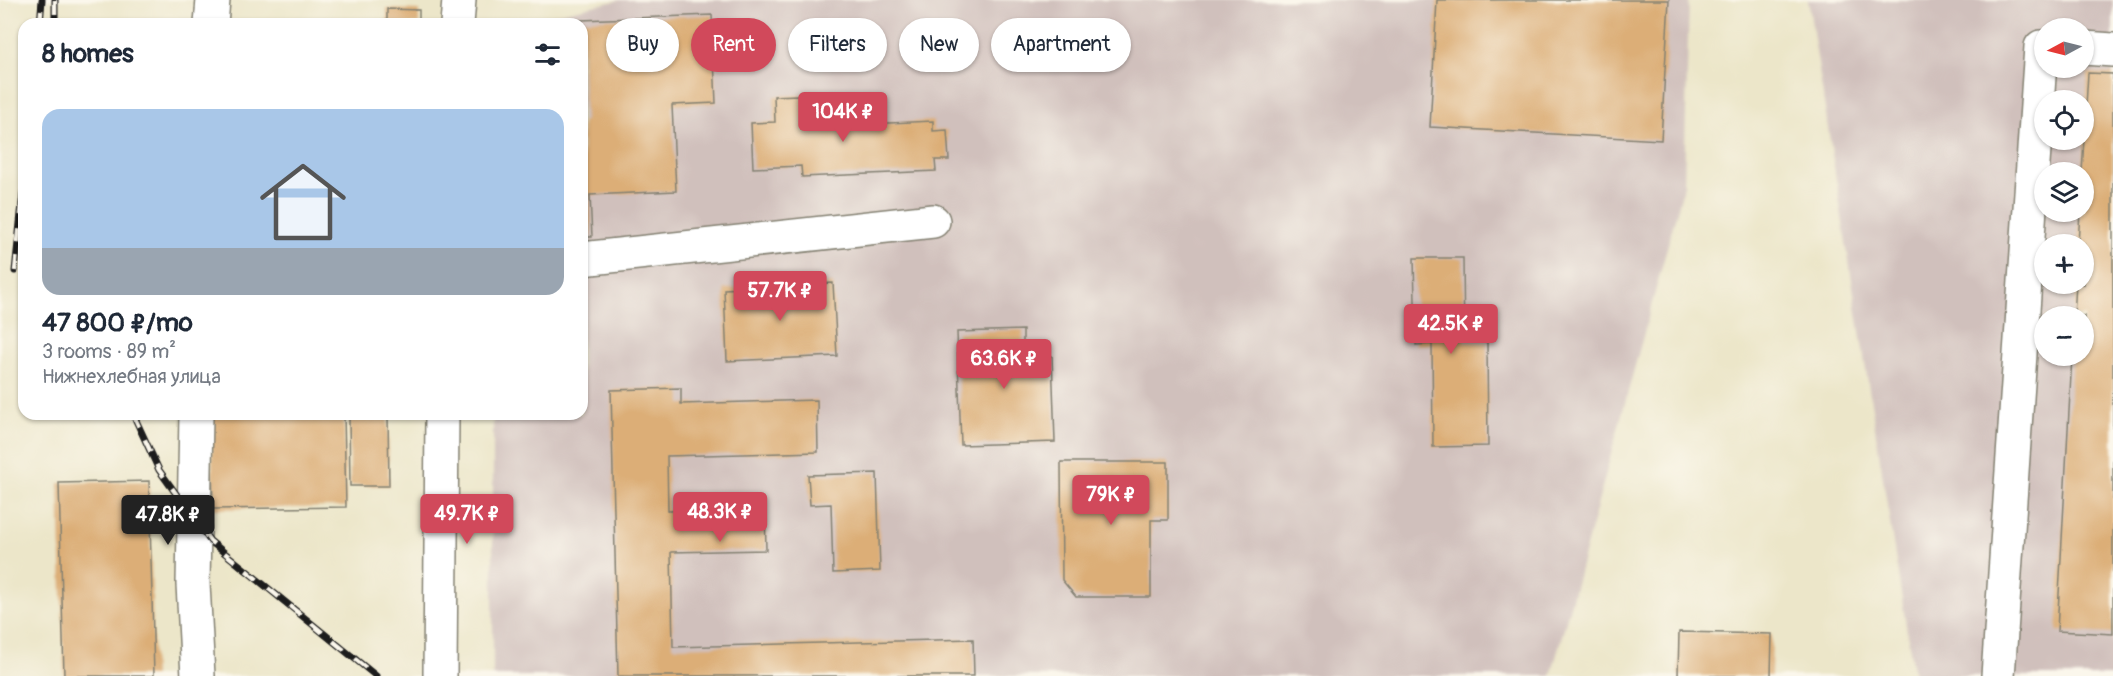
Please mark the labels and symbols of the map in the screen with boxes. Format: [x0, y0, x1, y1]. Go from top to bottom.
north arrow [2034, 18, 2094, 78]
pin: 104K ₽ [794, 92, 892, 143]
pin: 57.7K ₽ [725, 271, 835, 322]
pin: 42.5K ₽ [1396, 304, 1506, 355]
pin: 63.6K ₽ [949, 339, 1059, 390]
pin: 79K ₽ [1069, 475, 1153, 526]
pin: 48.3K ₽ [665, 492, 775, 543]
pin: 49.7K ₽ [412, 494, 522, 545]
pin: 47.8K ₽ [113, 495, 223, 546]

